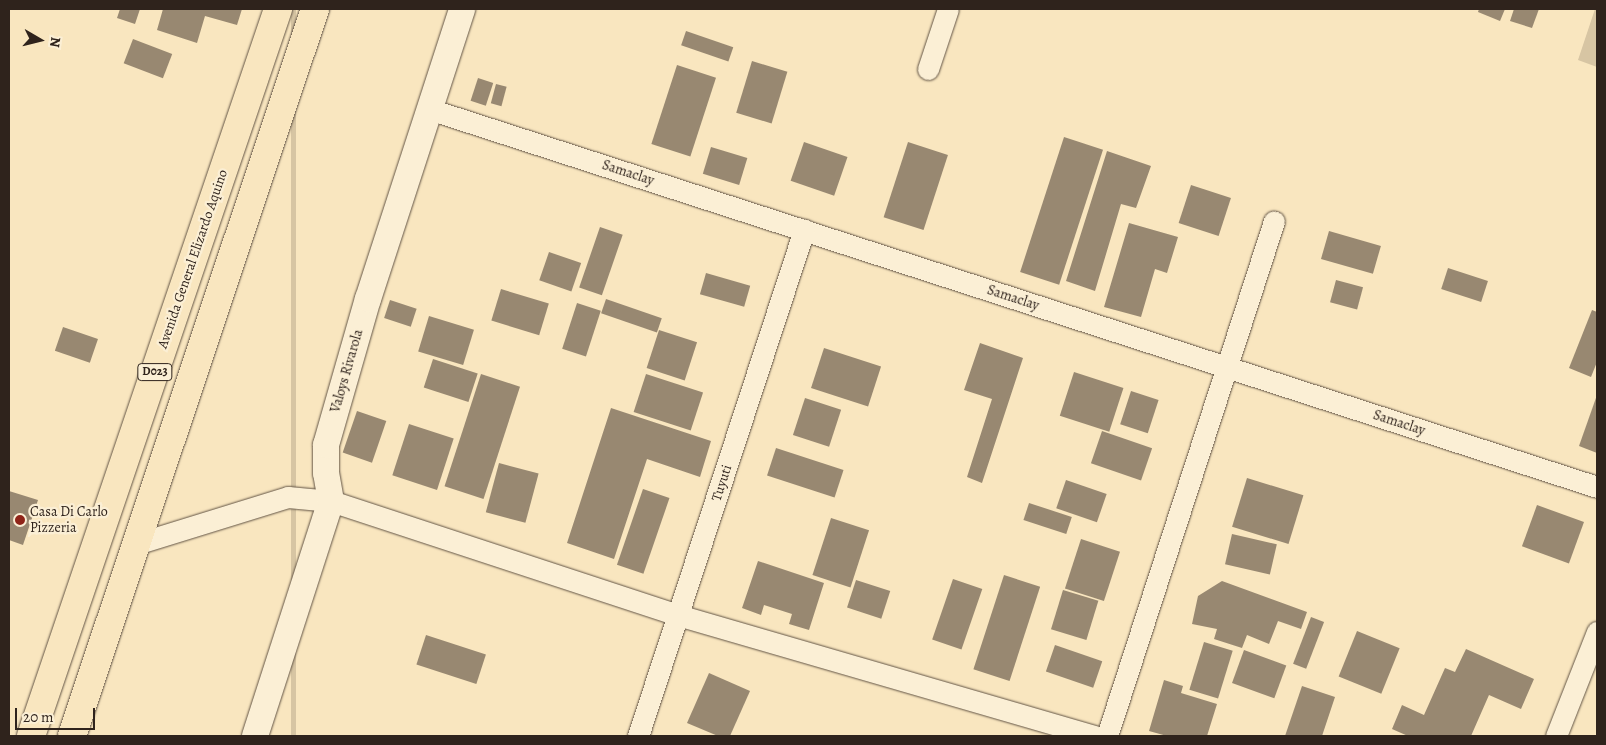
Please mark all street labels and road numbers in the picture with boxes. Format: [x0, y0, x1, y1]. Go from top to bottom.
street label: Samaclay [600, 157, 656, 189]
street label: Avenida General Elizardo Aquino [154, 167, 232, 351]
street label: Samaclay [985, 282, 1041, 314]
street label: Valoys Rivarola [327, 327, 367, 415]
road number: D023 [136, 362, 174, 382]
street label: Samaclay [1371, 407, 1427, 439]
street label: Tuyuti [708, 463, 736, 503]

